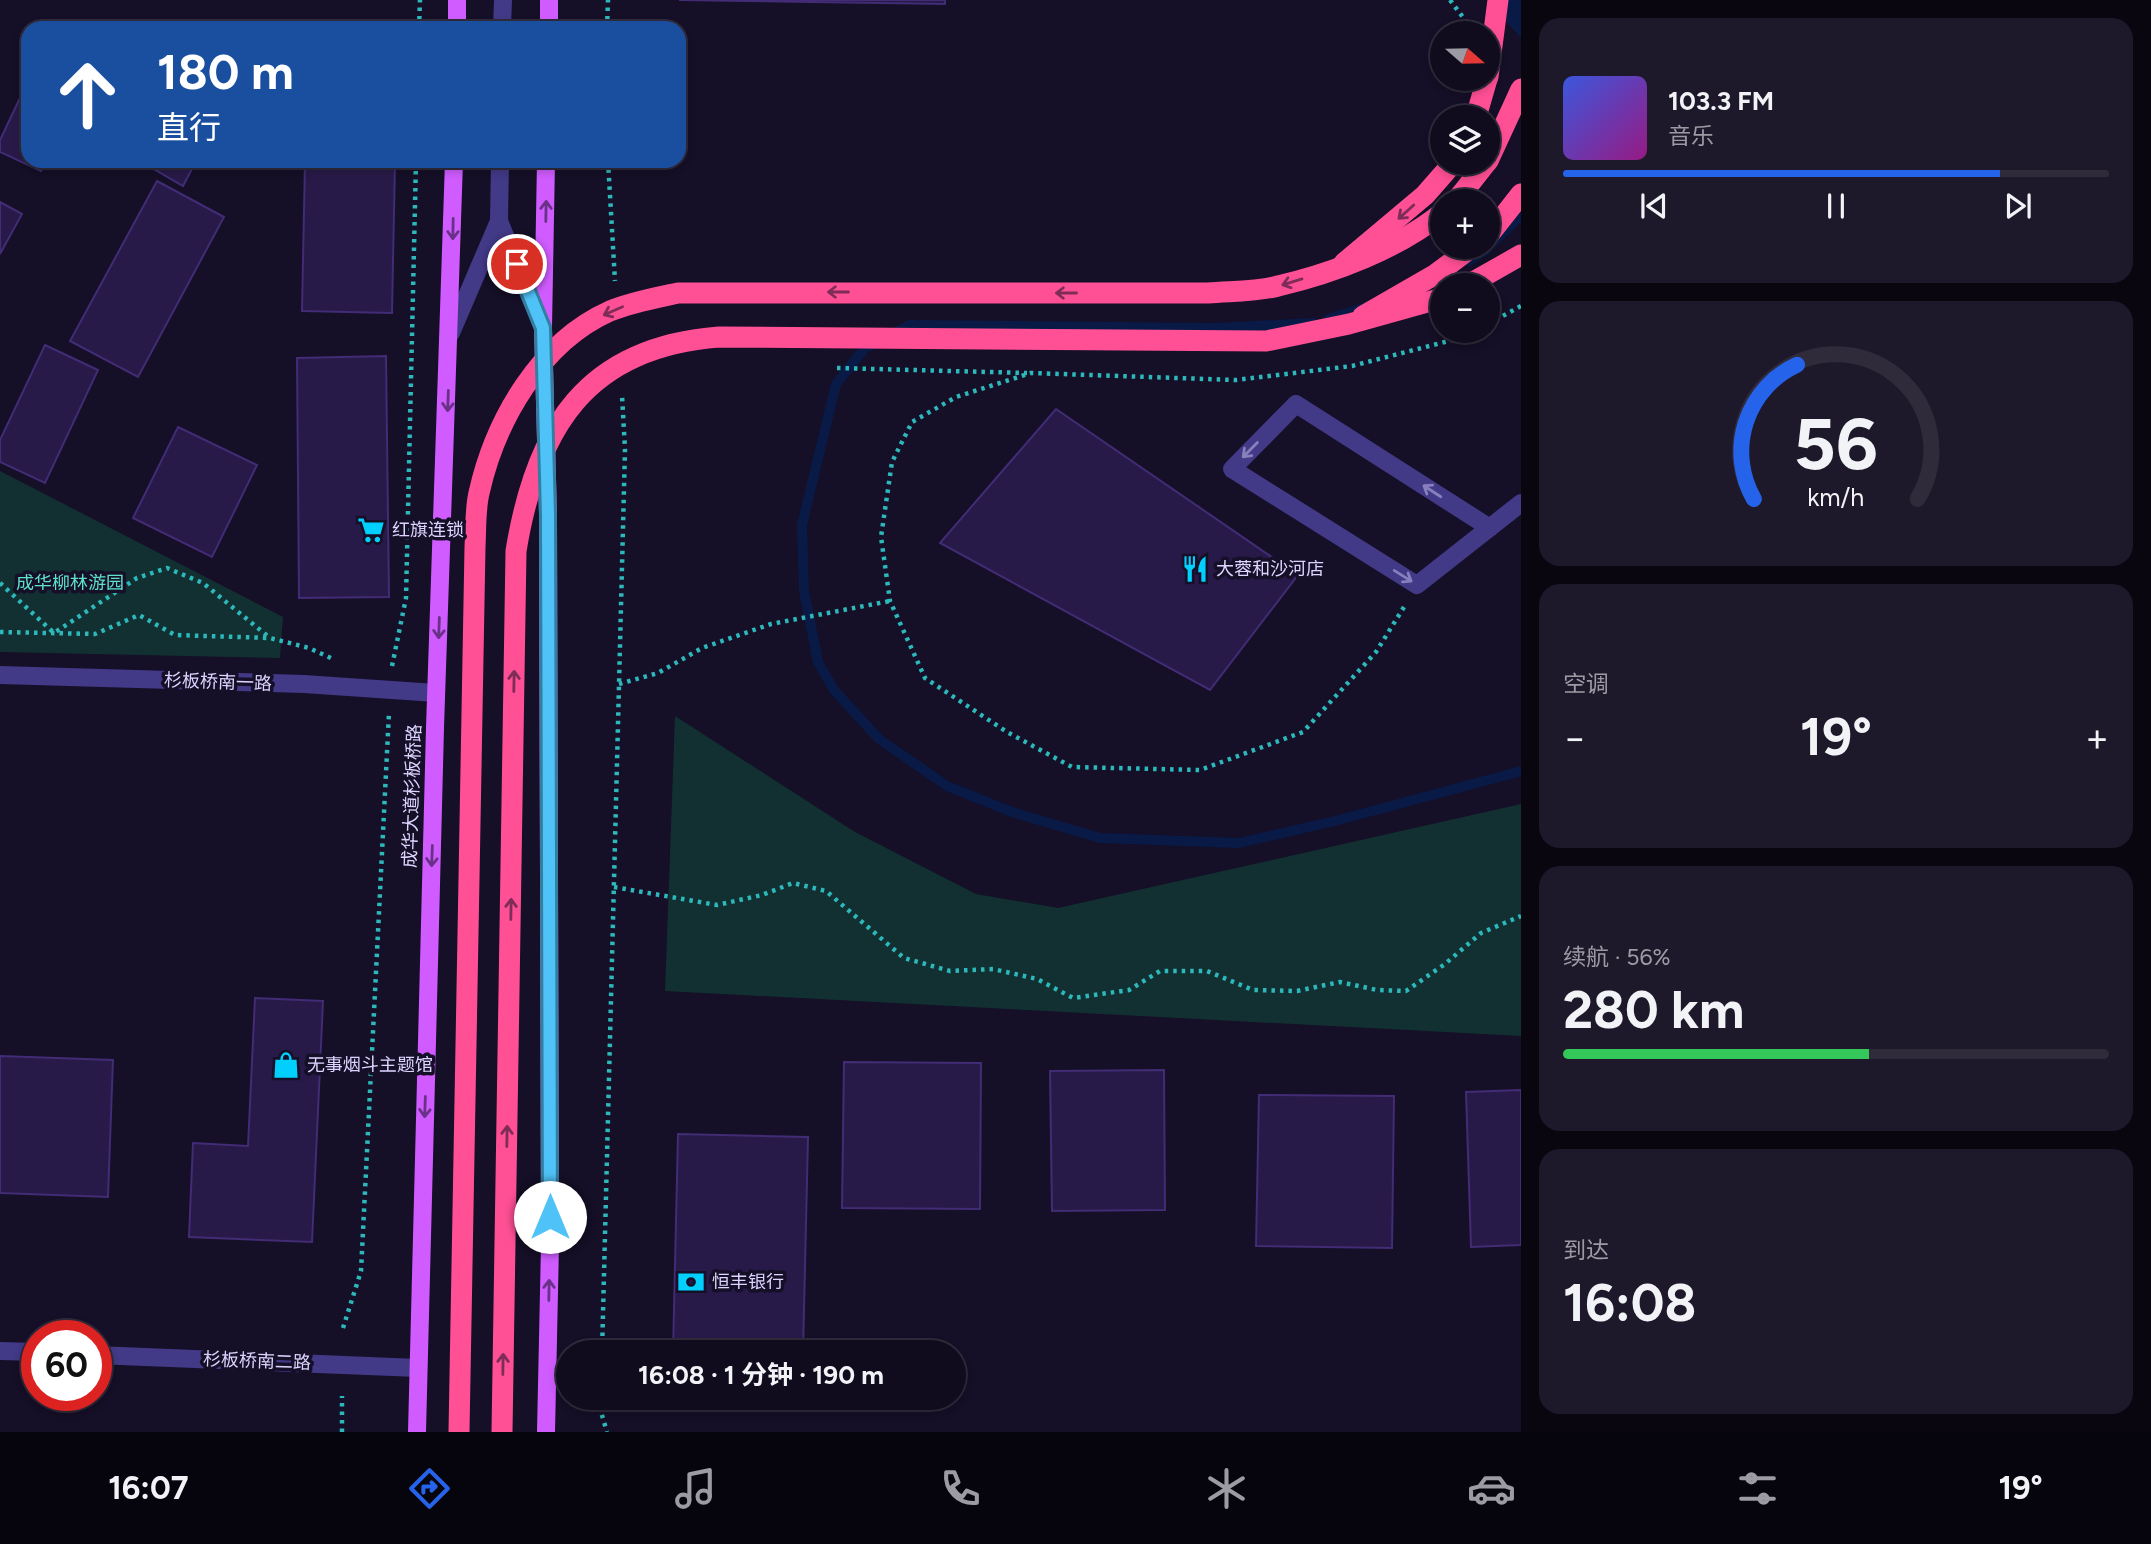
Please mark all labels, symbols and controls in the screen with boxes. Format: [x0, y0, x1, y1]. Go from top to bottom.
north arrow [1430, 21, 1500, 91]
map controls [1430, 21, 1500, 343]
text: 180 m [157, 42, 294, 101]
icon: ahead [42, 49, 133, 140]
text: 103.3 FM [1668, 85, 1774, 117]
button: layers [1430, 105, 1500, 175]
text: 直行 [157, 109, 221, 147]
text: 音乐 [1668, 122, 1714, 150]
icon: previous [1635, 187, 1673, 225]
icon: pause [1817, 187, 1855, 225]
icon: next [1999, 187, 2037, 225]
button: + [1430, 189, 1500, 259]
one-way arrow [539, 200, 552, 223]
one-way arrow [1397, 204, 1415, 220]
one-way arrow [446, 217, 459, 240]
pin [487, 234, 547, 294]
icon: arrive [498, 245, 536, 283]
button: − [1430, 273, 1500, 343]
one-way arrow [1281, 277, 1303, 290]
one-way arrow [827, 285, 850, 299]
one-way arrow [1054, 286, 1077, 300]
one-way arrow [603, 305, 625, 318]
one-way arrow [441, 389, 454, 412]
text: 56 [1794, 401, 1878, 488]
one-way arrow [1242, 442, 1259, 459]
text: km/h [1807, 482, 1865, 512]
one-way arrow [1423, 483, 1443, 497]
supermarket icon: 红旗连锁 [356, 515, 386, 545]
place label: 红旗连锁 [392, 519, 464, 541]
restaurant icon: 大蓉和沙河店 [1180, 554, 1210, 584]
place label: 大蓉和沙河店 [1216, 558, 1324, 580]
one-way arrow [1392, 569, 1412, 583]
park label: 成华柳林游园 [16, 572, 124, 594]
one-way arrow [432, 616, 445, 639]
street label: 杉板桥南一路 [164, 669, 272, 695]
one-way arrow [507, 670, 521, 693]
text: 空调 [1563, 670, 1609, 698]
text: 19° [1800, 706, 1872, 768]
text: − [1563, 715, 1587, 761]
text: + [2085, 715, 2109, 761]
street label: 成华大道杉板桥路 [398, 724, 426, 868]
one-way arrow [425, 844, 438, 867]
one-way arrow [504, 898, 517, 921]
text: 续航 · 56% [1563, 943, 1671, 971]
text: 280 km [1563, 979, 1744, 1041]
shop icon: 无事烟斗主题馆 [271, 1050, 301, 1080]
place label: 无事烟斗主题馆 [307, 1054, 433, 1076]
one-way arrow [418, 1096, 432, 1119]
one-way arrow [500, 1125, 514, 1148]
position arrow [513, 1180, 587, 1254]
text: 到达 [1563, 1236, 1609, 1264]
bank icon: 恒丰银行 [676, 1267, 706, 1297]
place label: 恒丰银行 [712, 1271, 784, 1293]
text: 16:08 [1563, 1272, 1696, 1334]
one-way arrow [542, 1279, 555, 1302]
speed limit sign: 60 [21, 1320, 112, 1411]
street label: 杉板桥南二路 [203, 1348, 311, 1374]
one-way arrow [496, 1353, 510, 1376]
text: 16:08 · 1 分钟 · 190 m [638, 1359, 884, 1391]
icon: directions [405, 1464, 454, 1513]
icon: music [671, 1464, 720, 1513]
icon: phone [936, 1464, 985, 1513]
icon: climate [1202, 1464, 1251, 1513]
icon: car [1467, 1464, 1516, 1513]
icon: filters [1733, 1464, 1782, 1513]
text: 16:07 [108, 1469, 189, 1507]
text: 19° [1998, 1469, 2043, 1507]

